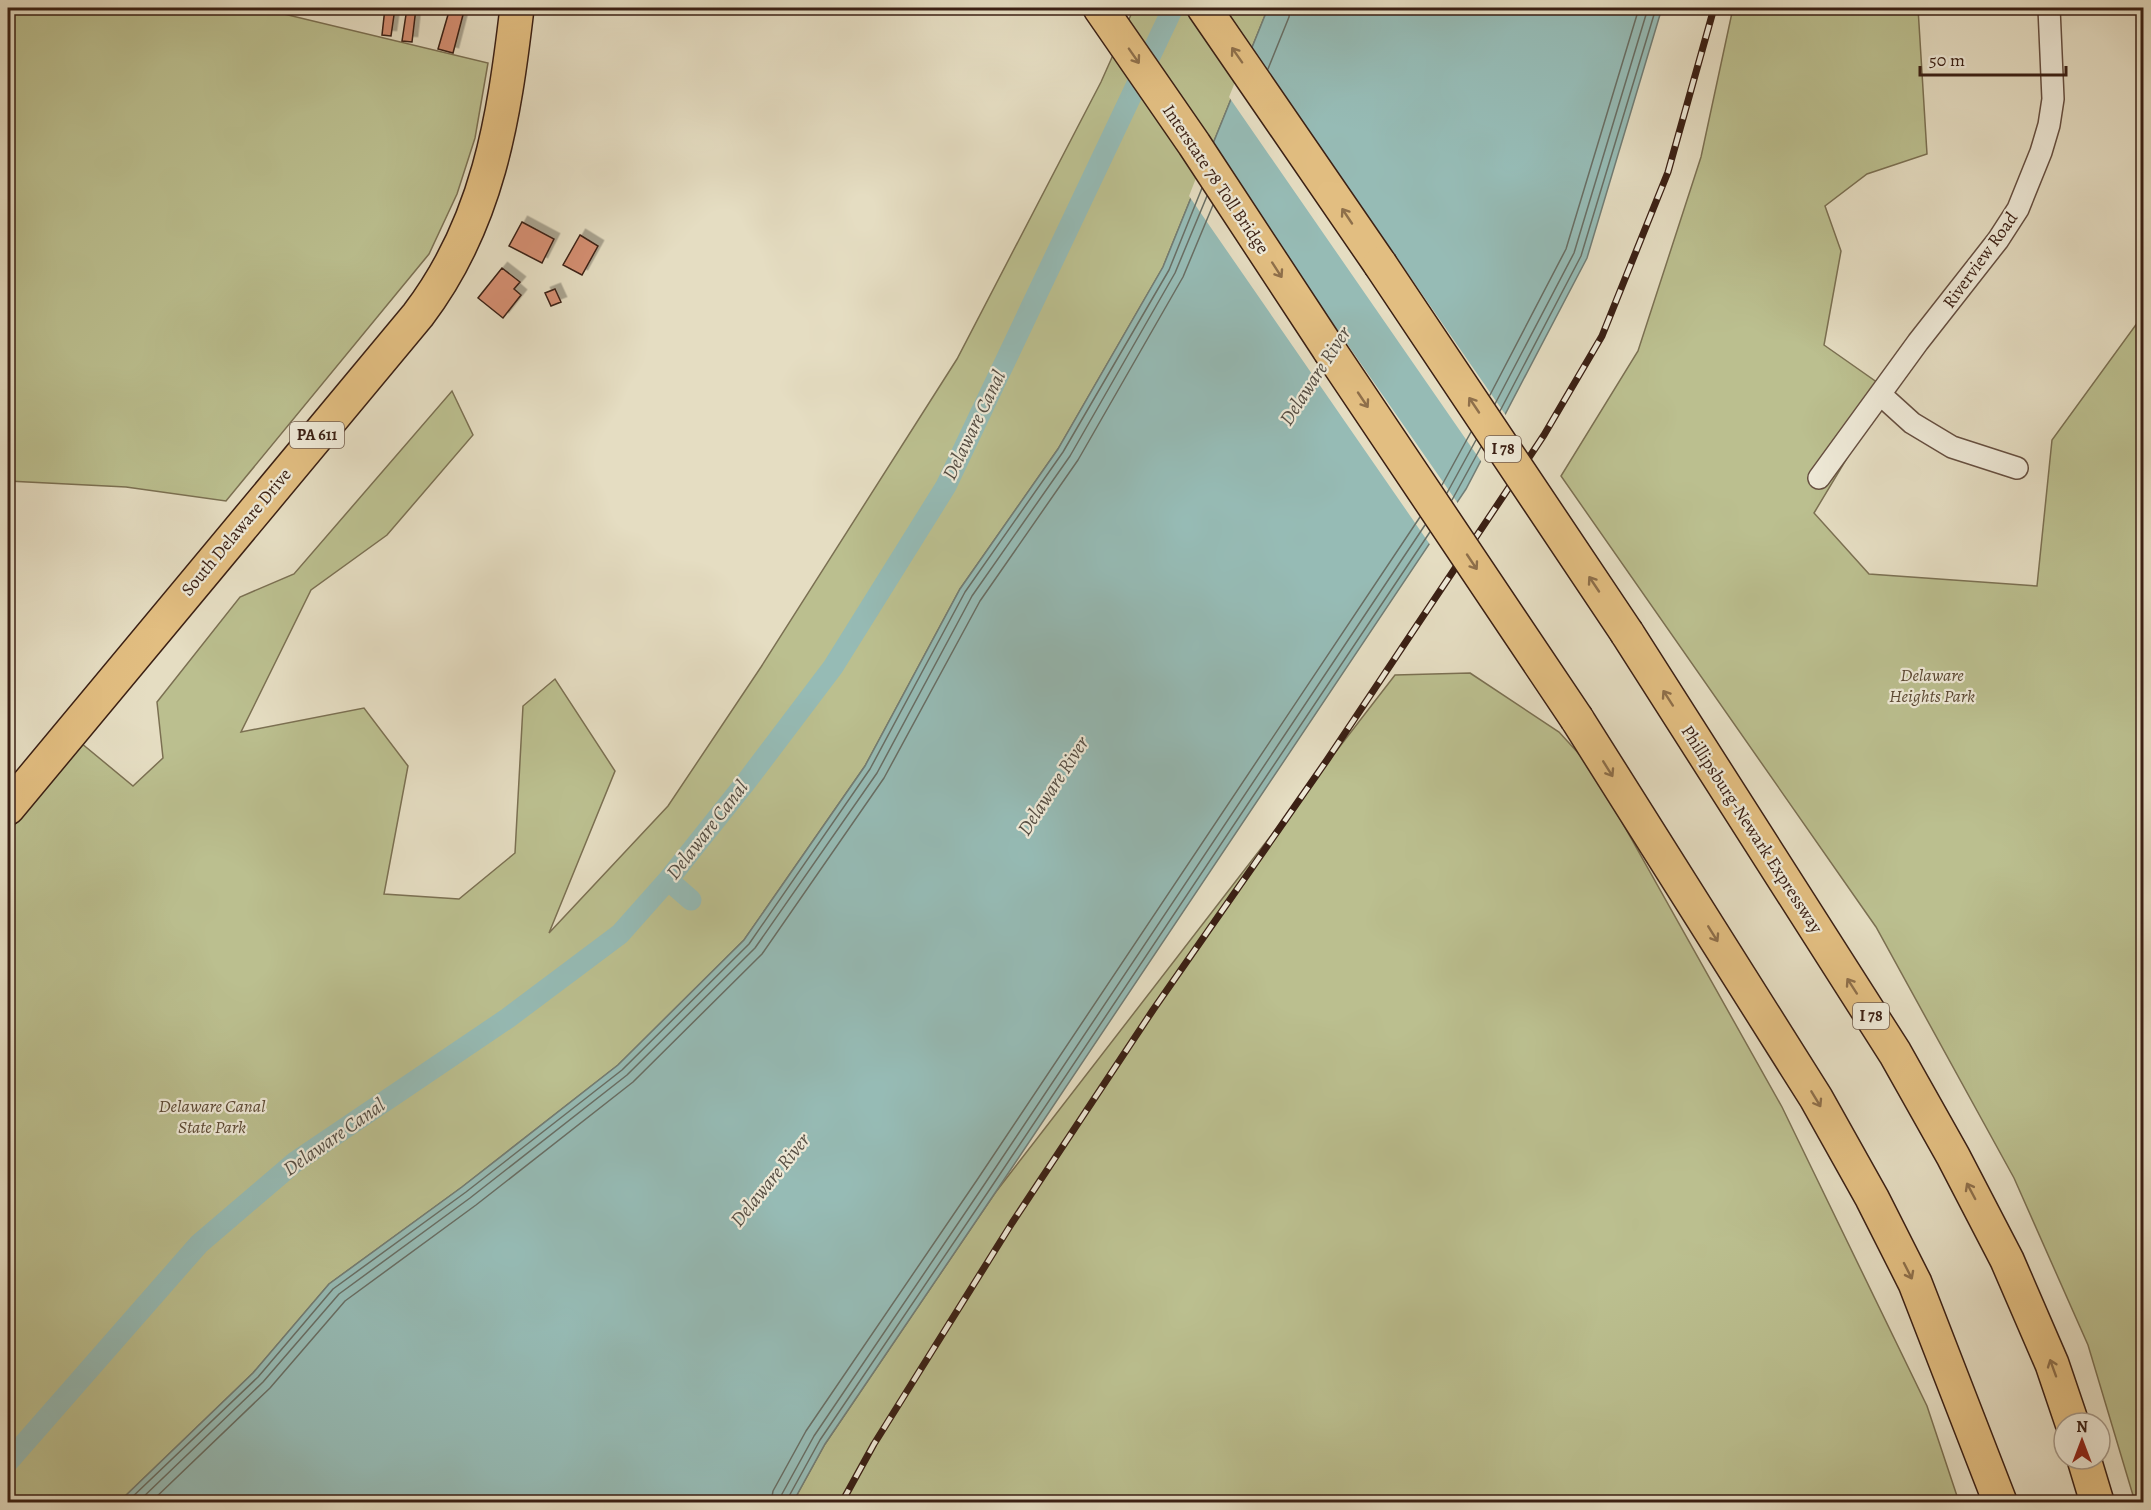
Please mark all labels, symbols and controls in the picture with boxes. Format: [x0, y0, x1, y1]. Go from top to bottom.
scale bar [1920, 39, 2066, 77]
one-way arrow [1128, 47, 1140, 63]
one-way arrow [1231, 47, 1243, 64]
text: 50 m [1929, 48, 1965, 72]
street label: Interstate 78 Toll Bridge [1157, 100, 1275, 258]
street label: Riverview Road [1937, 207, 2023, 313]
one-way arrow [1341, 208, 1353, 225]
one-way arrow [1271, 261, 1283, 278]
water label: Delaware River [1273, 320, 1358, 431]
water label: Delaware Canal [936, 366, 1012, 484]
one-way arrow [1357, 391, 1369, 408]
one-way arrow [1468, 397, 1480, 413]
road number: PA 611 [290, 422, 344, 448]
road number: I 78 [1485, 436, 1521, 462]
street label: South Delaware Drive [175, 463, 297, 601]
one-way arrow [1466, 553, 1478, 570]
one-way arrow [1588, 576, 1600, 593]
park label: Delaware Heights Park [1889, 663, 1975, 708]
one-way arrow [1662, 690, 1674, 706]
street label: Phillipsburg-Newark Expressway [1676, 720, 1829, 938]
water label: Delaware River [1011, 730, 1096, 841]
one-way arrow [1603, 760, 1615, 777]
water label: Delaware Canal [660, 775, 754, 885]
one-way arrow [1707, 925, 1719, 942]
one-way arrow [1846, 978, 1858, 995]
road number: I 78 [1853, 1003, 1889, 1029]
one-way arrow [1811, 1090, 1823, 1107]
water label: Delaware Canal [278, 1092, 390, 1182]
park label: Delaware Canal State Park [158, 1094, 266, 1139]
water label: Delaware River [724, 1127, 817, 1232]
one-way arrow [1965, 1183, 1977, 1200]
one-way arrow [1903, 1261, 1915, 1279]
one-way arrow [2046, 1359, 2057, 1378]
north arrow [2052, 1411, 2112, 1471]
text: N [2076, 1416, 2088, 1438]

